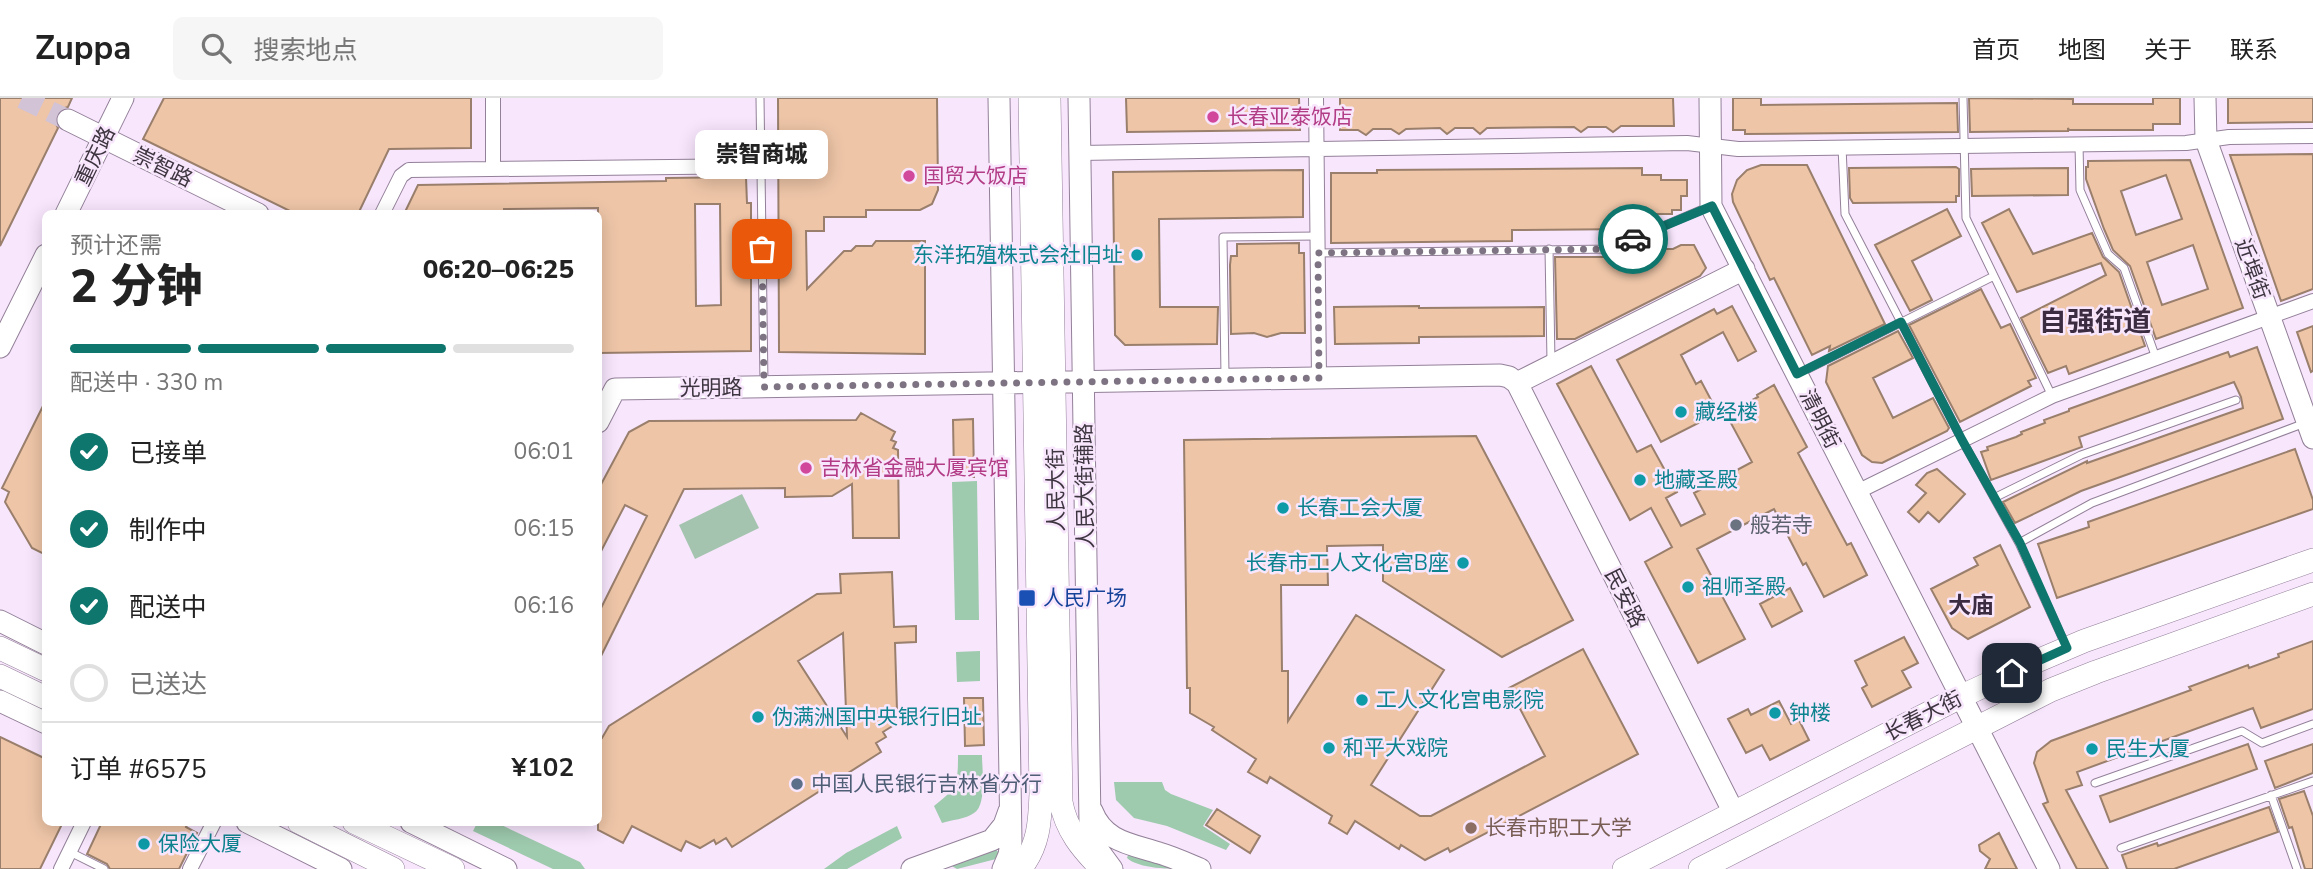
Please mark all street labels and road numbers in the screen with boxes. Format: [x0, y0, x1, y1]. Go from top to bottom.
street label: 重庆路 [69, 122, 121, 190]
street label: 崇智路 [129, 141, 197, 193]
street label: 近埠街 [2228, 235, 2276, 303]
street label: 光明路 [679, 373, 743, 403]
street label: 清明街 [1793, 385, 1847, 453]
street label: 人民大街辅路 [1070, 423, 1100, 549]
street label: 人民大街 [1041, 448, 1071, 532]
street label: 民安路 [1598, 564, 1652, 632]
street label: 长春大街 [1879, 684, 1967, 748]

